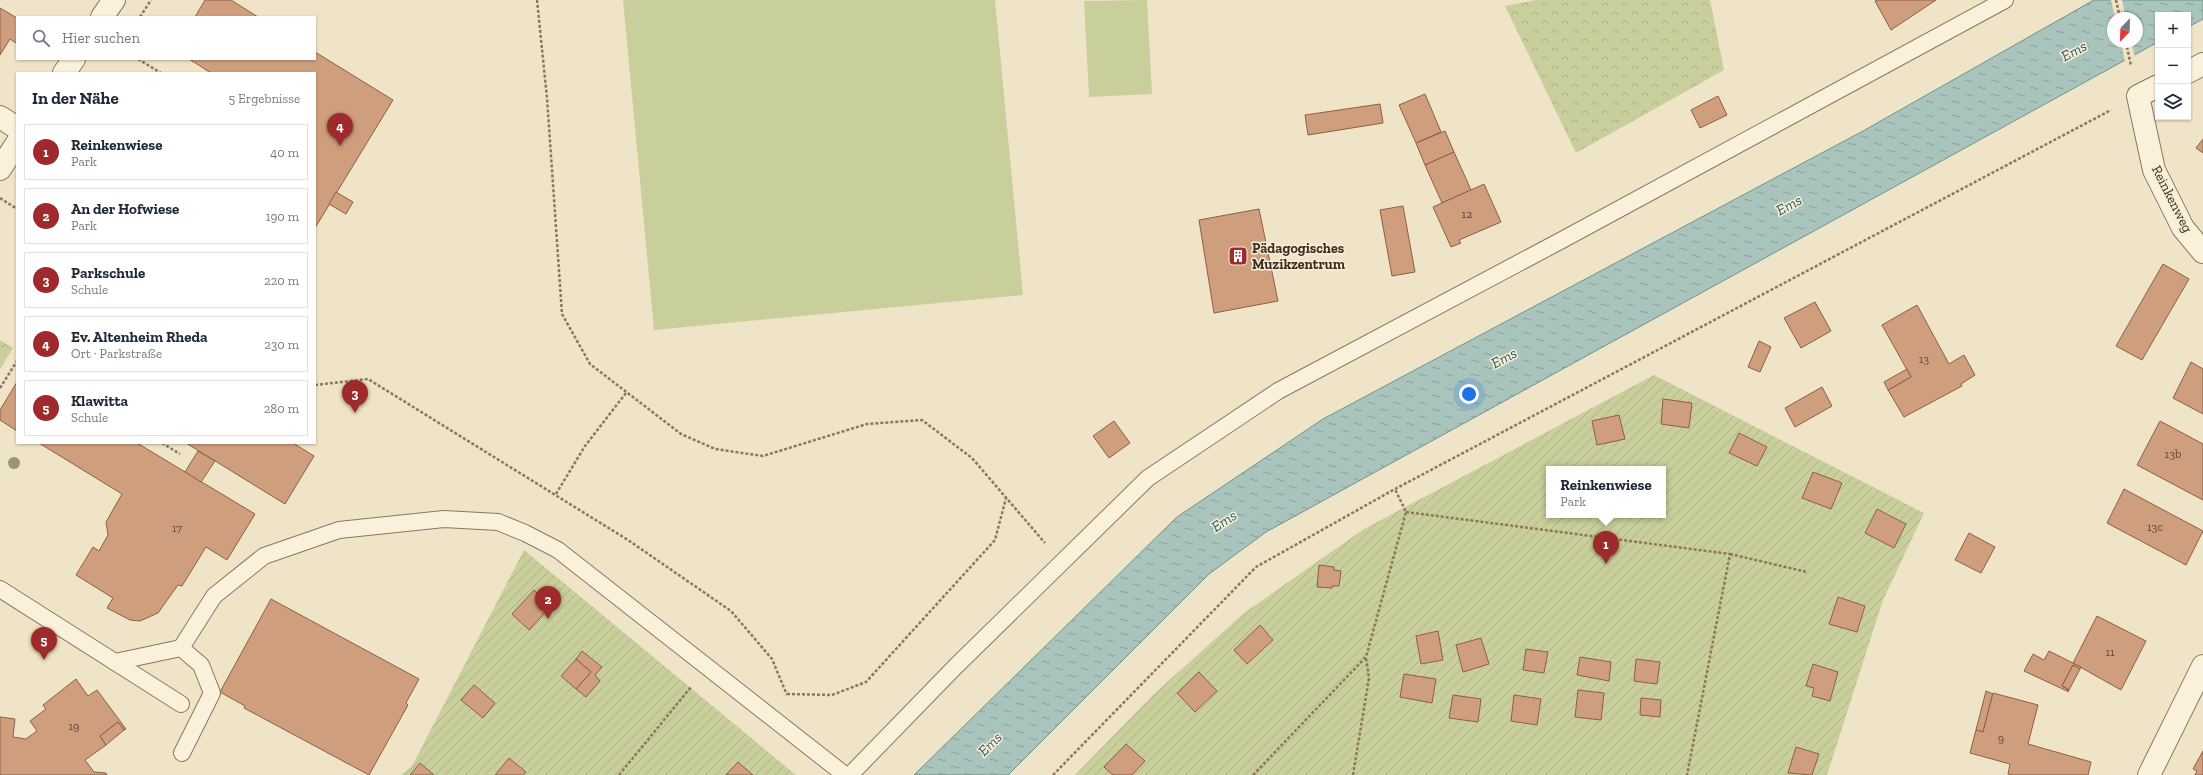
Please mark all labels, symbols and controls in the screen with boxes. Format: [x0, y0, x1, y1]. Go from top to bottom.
north arrow [2107, 12, 2143, 48]
map controls [2155, 12, 2191, 120]
button: + [2155, 12, 2191, 48]
search box [16, 16, 316, 60]
icon: search [30, 27, 52, 49]
text: Hier suchen [62, 29, 140, 47]
water label: Ems [2058, 37, 2090, 65]
button: − [2155, 48, 2191, 84]
button: layers [2155, 84, 2191, 120]
text: In der Nähe [32, 88, 119, 108]
text: 5 Ergebnisse [229, 91, 300, 106]
pin: 4 [327, 113, 353, 146]
text: Reinkenwiese [71, 136, 162, 154]
text: 1 [43, 145, 49, 160]
text: 40 m [270, 145, 299, 160]
text: Park [71, 154, 97, 169]
street label: Reinkenweg [2148, 163, 2196, 236]
water label: Ems [1773, 191, 1805, 219]
text: An der Hofwiese [71, 200, 179, 218]
house number: 12 [1462, 207, 1472, 221]
text: 2 [43, 209, 49, 224]
text: 190 m [265, 209, 299, 224]
text: Park [71, 218, 97, 233]
place label: Pädagogisches Muzikzentrum [1252, 240, 1346, 273]
building icon: Pädagogisches Muzikzentrum [1227, 245, 1249, 267]
text: Parkschule [71, 264, 145, 282]
text: 3 [43, 273, 49, 288]
text: 220 m [264, 273, 299, 288]
text: Schule [71, 282, 108, 297]
text: Ev. Altenheim Rheda [71, 328, 208, 346]
text: 4 [42, 337, 50, 352]
text: 230 m [264, 337, 299, 352]
water label: Ems [1488, 344, 1520, 372]
text: Ort · Parkstraße [71, 346, 162, 361]
house number: 13 [1919, 352, 1929, 366]
pin: 3 [342, 380, 368, 413]
your location [1459, 384, 1479, 404]
text: Klawitta [71, 392, 128, 410]
text: 5 [43, 401, 49, 416]
text: 280 m [264, 401, 299, 416]
text: Schule [71, 410, 108, 425]
house number: 13b [2165, 447, 2181, 461]
popup [1546, 466, 1666, 518]
text: Reinkenwiese [1560, 476, 1652, 494]
text: Park [1560, 494, 1586, 509]
water label: Ems [1208, 506, 1240, 536]
house number: 13c [2147, 520, 2163, 534]
house number: 17 [172, 521, 182, 535]
pin: 1 [1593, 531, 1619, 564]
pin: 2 [535, 586, 561, 619]
pin: 5 [31, 627, 57, 660]
house number: 11 [2105, 645, 2115, 659]
house number: 19 [69, 719, 80, 733]
water label: Ems [974, 728, 1006, 760]
house number: 9 [1998, 731, 2004, 745]

